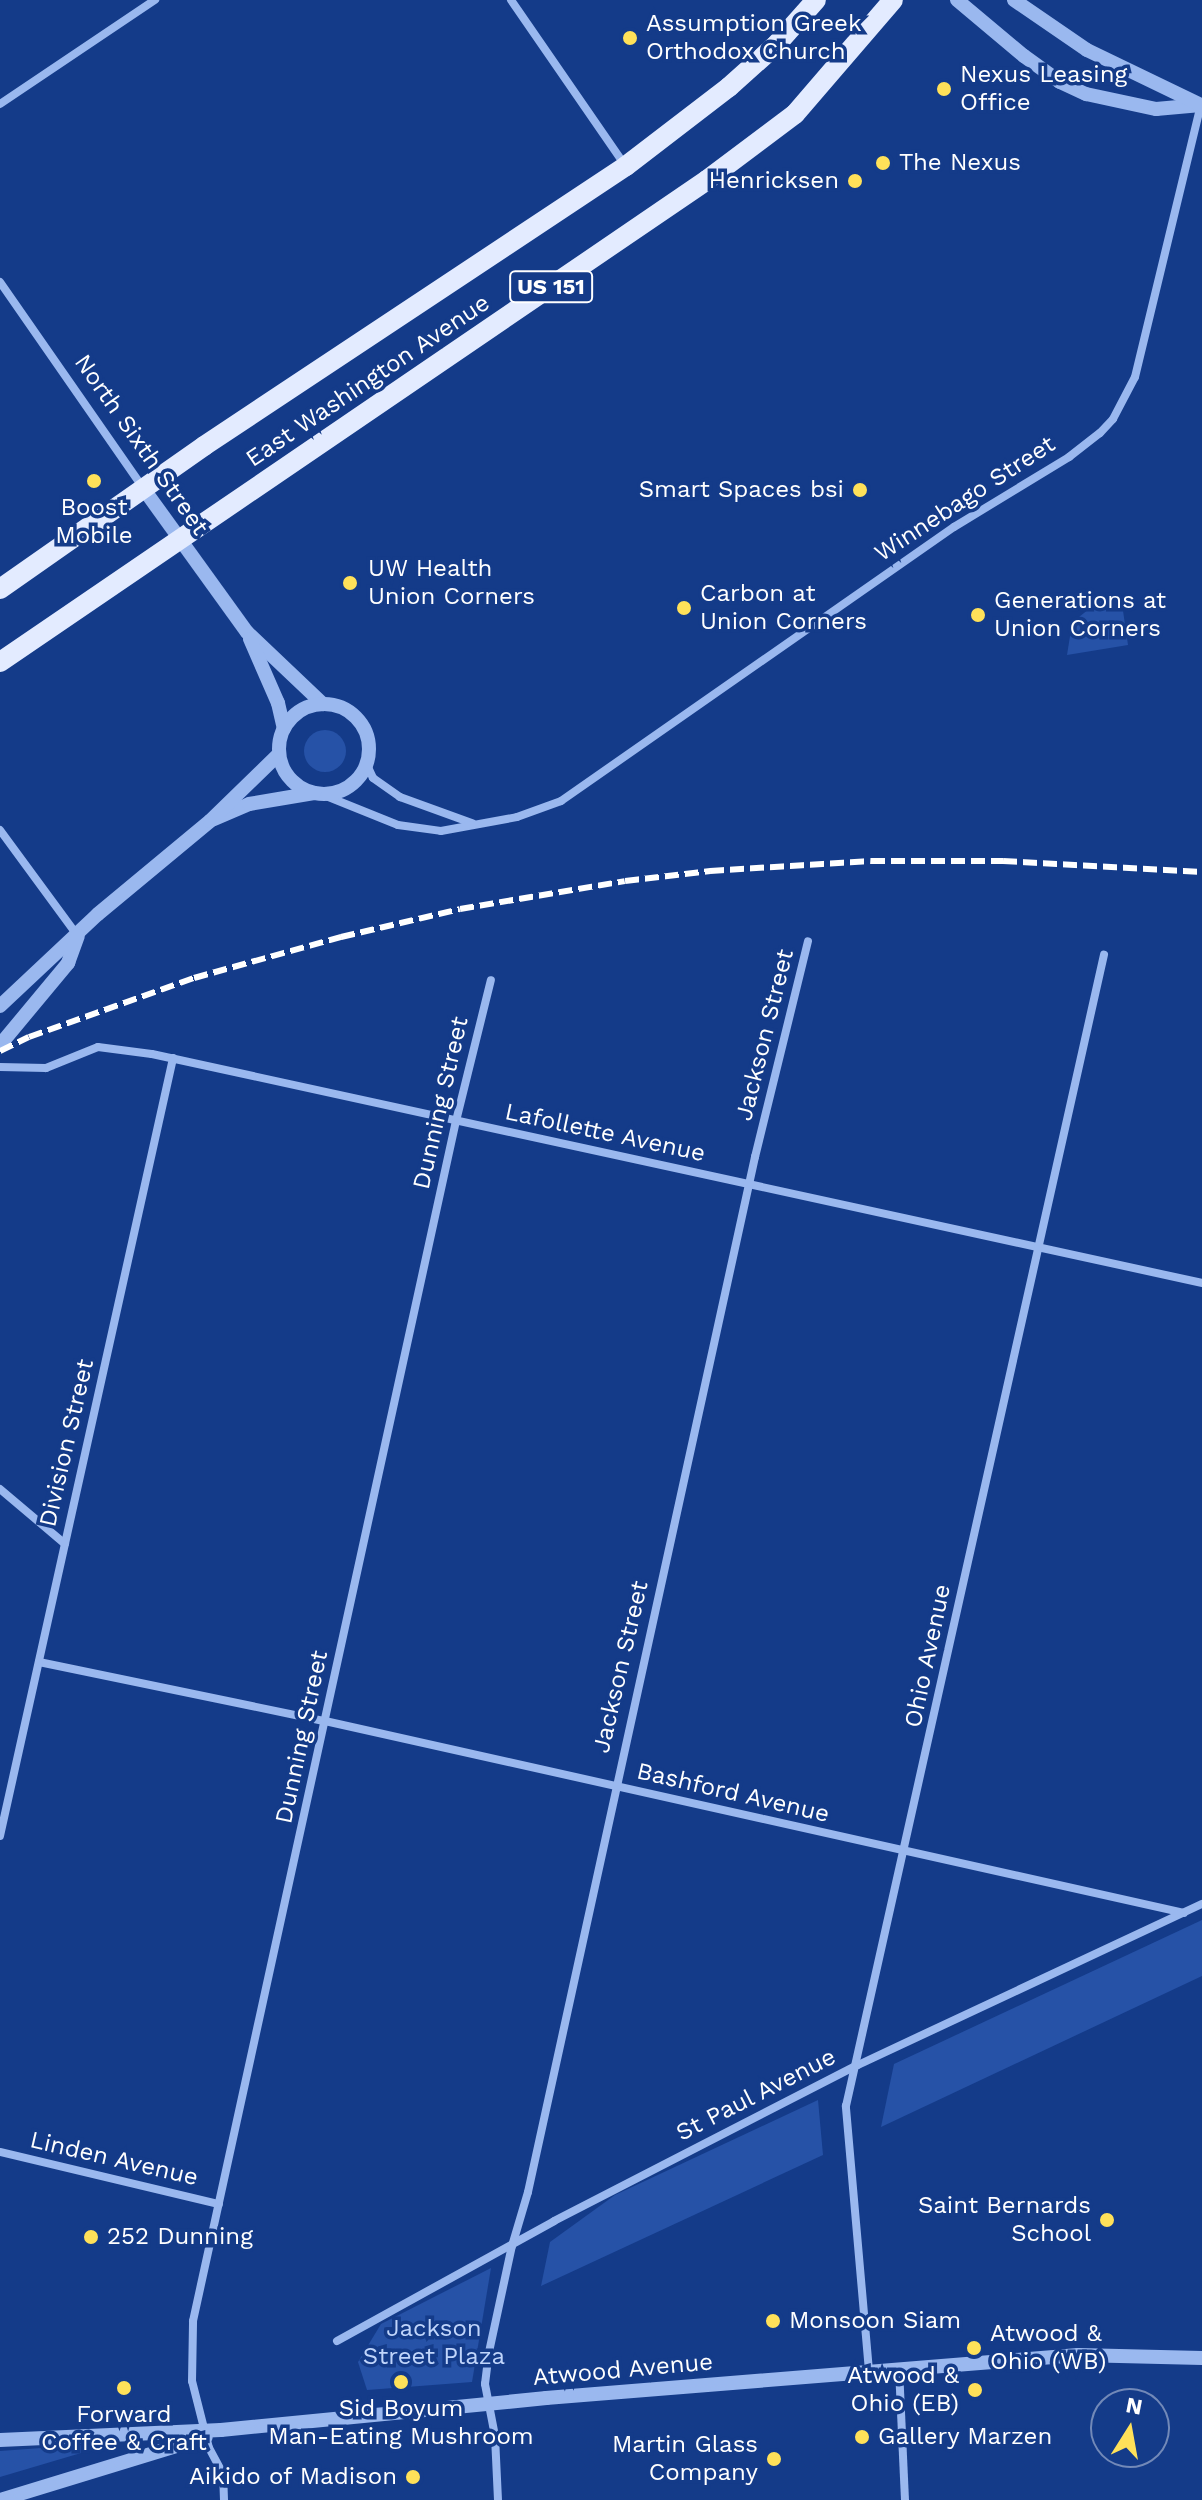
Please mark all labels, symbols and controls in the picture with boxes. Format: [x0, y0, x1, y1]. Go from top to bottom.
place label: Assumption Greek Orthodox Church [646, 10, 861, 66]
marker: Assumption Greek Orthodox Church [621, 29, 639, 47]
place label: Nexus Leasing Office [960, 61, 1127, 117]
marker: Nexus Leasing Office [935, 80, 953, 98]
place label: The Nexus [899, 149, 1021, 177]
marker: The Nexus [874, 154, 892, 172]
place label: Henricksen [709, 167, 839, 195]
marker: Henricksen [846, 172, 864, 190]
road number: US 151 [509, 269, 593, 305]
street label: East Washington Avenue [240, 288, 496, 474]
street label: North Sixth Street [68, 349, 214, 541]
street label: Winnebago Street [869, 430, 1061, 568]
marker: Boost Mobile [85, 472, 103, 490]
place label: Smart Spaces bsi [639, 476, 844, 504]
marker: Smart Spaces bsi [851, 481, 869, 499]
place label: Boost Mobile [55, 494, 133, 550]
place label: UW Health Union Corners [368, 555, 535, 611]
marker: UW Health Union Corners [339, 572, 361, 594]
place label: Carbon at Union Corners [700, 580, 867, 636]
place label: Generations at Union Corners [994, 587, 1166, 643]
marker: Carbon at Union Corners [675, 599, 693, 617]
marker: Generations at Union Corners [969, 606, 987, 624]
street label: Jackson Street [730, 946, 800, 1124]
street label: Dunning Street [407, 1014, 475, 1192]
street label: Lafollette Avenue [502, 1098, 708, 1168]
street label: Division Street [34, 1356, 100, 1530]
street label: Jackson Street [587, 1578, 655, 1756]
street label: Ohio Avenue [899, 1581, 957, 1731]
street label: Dunning Street [270, 1648, 334, 1826]
street label: Bashford Avenue [633, 1757, 833, 1829]
street label: St Paul Avenue [671, 2042, 841, 2148]
street label: Linden Avenue [27, 2126, 201, 2192]
place label: Saint Bernards School [918, 2192, 1091, 2248]
marker: Saint Bernards School [1098, 2211, 1116, 2229]
place label: 252 Dunning [107, 2223, 253, 2251]
marker: 252 Dunning [82, 2228, 100, 2246]
place label: Monsoon Siam [789, 2307, 961, 2335]
marker: Monsoon Siam [764, 2312, 782, 2330]
park label: Jackson Street Plaza [363, 2315, 505, 2371]
place label: Atwood & Ohio (WB) [990, 2320, 1106, 2376]
marker: Atwood & Ohio (WB) [965, 2339, 983, 2357]
street label: Atwood Avenue [531, 2348, 715, 2392]
place label: Atwood & Ohio (EB) [847, 2362, 959, 2418]
marker: Sid Boyum Man-Eating Mushroom [392, 2373, 410, 2391]
marker: Forward Coffee & Craft [115, 2379, 133, 2397]
marker: Atwood & Ohio (EB) [966, 2381, 984, 2399]
north arrow [1090, 2388, 1170, 2468]
text: N [1124, 2392, 1145, 2420]
place label: Sid Boyum Man-Eating Mushroom [268, 2395, 534, 2451]
place label: Forward Coffee & Craft [41, 2401, 207, 2457]
place label: Gallery Marzen [878, 2423, 1053, 2451]
marker: Gallery Marzen [853, 2428, 871, 2446]
place label: Martin Glass Company [612, 2431, 758, 2487]
marker: Martin Glass Company [765, 2450, 783, 2468]
place label: Aikido of Madison [188, 2463, 397, 2491]
marker: Aikido of Madison [404, 2468, 422, 2486]

